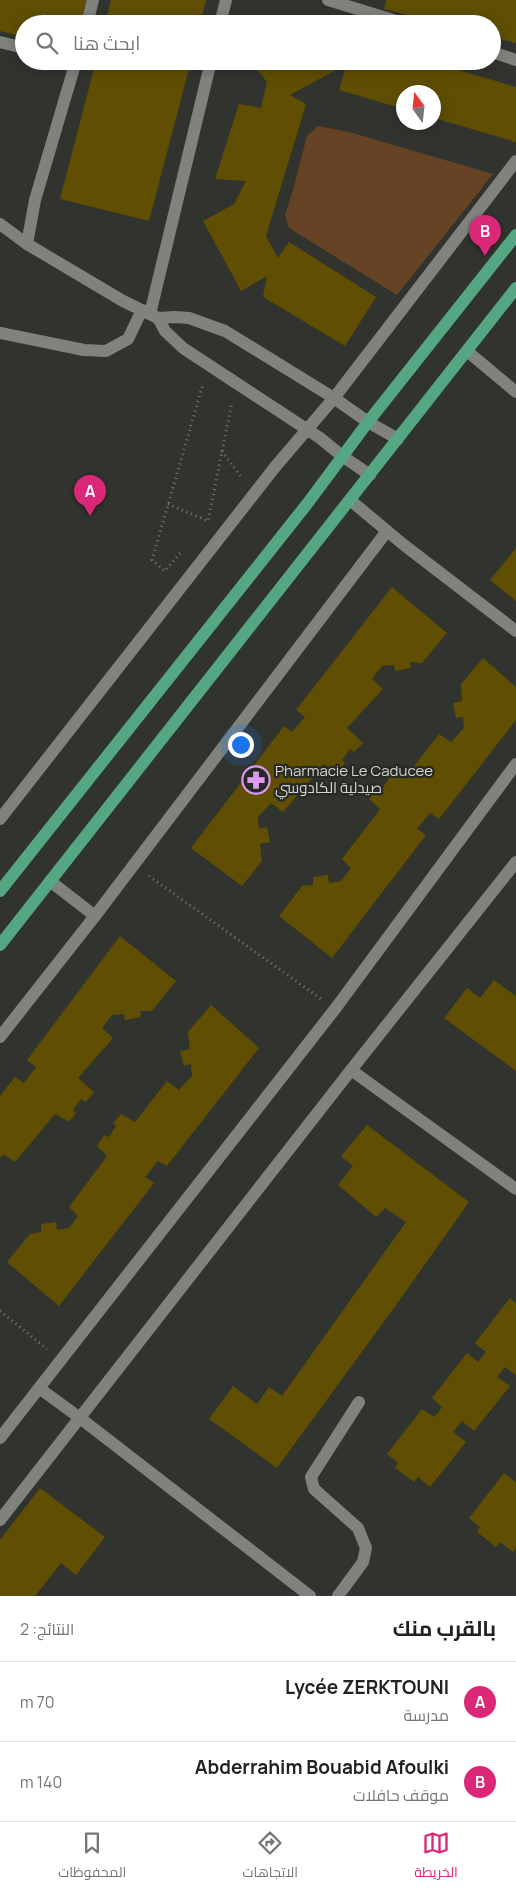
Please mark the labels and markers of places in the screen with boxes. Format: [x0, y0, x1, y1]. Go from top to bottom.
pin: B [469, 215, 501, 256]
pin: A [74, 475, 106, 516]
place label: Pharmacie Le Caducee صيدلية الكادوسي [275, 760, 433, 800]
pharmacy icon: Pharmacie Le Caducee صيدلية الكادوسي [241, 765, 271, 795]

